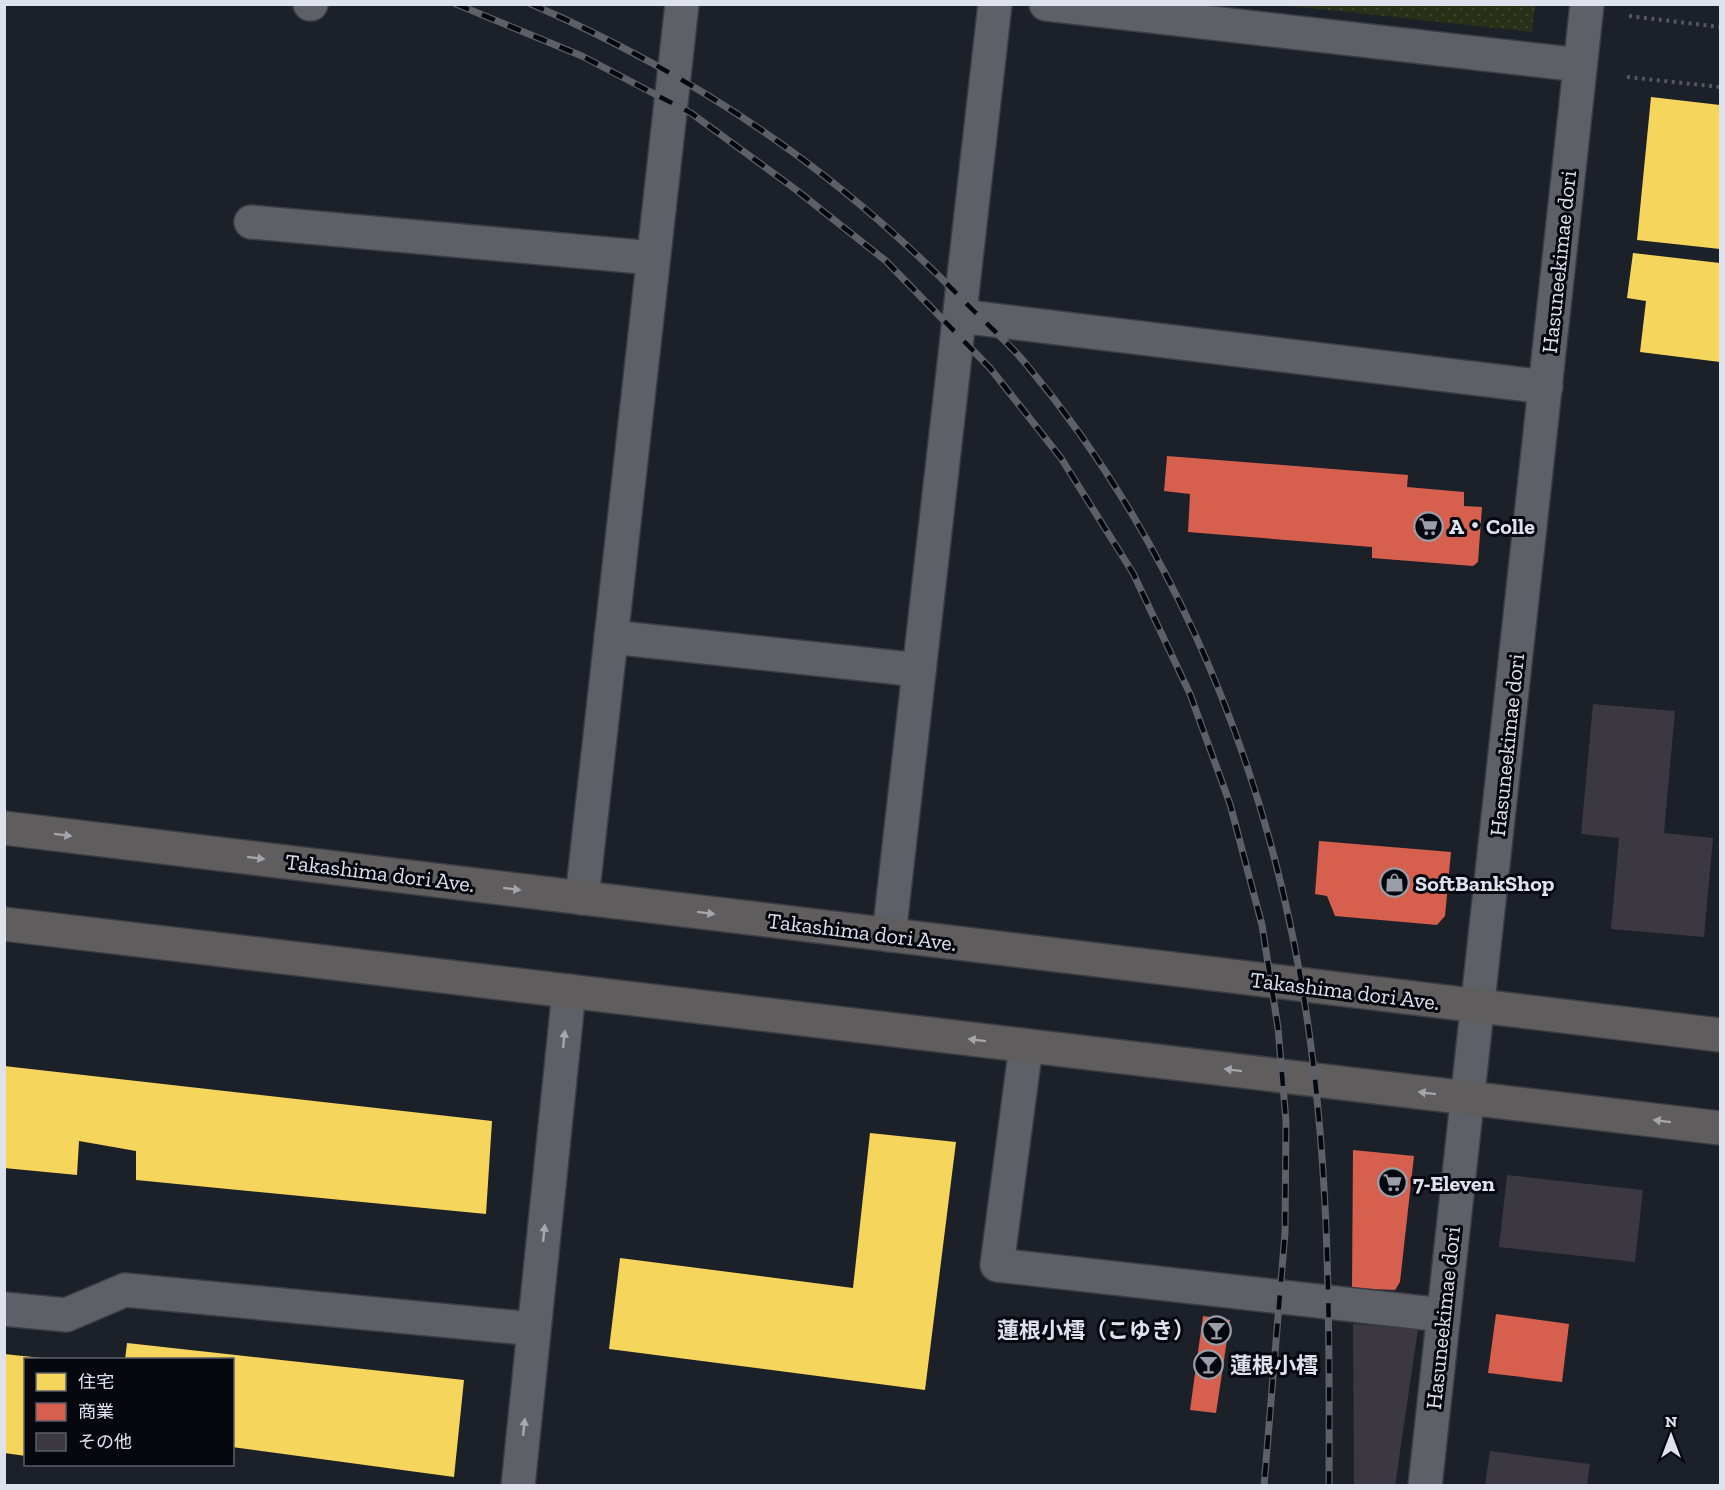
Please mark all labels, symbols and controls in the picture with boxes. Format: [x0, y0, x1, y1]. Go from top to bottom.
street label: Hasuneekimae dori [1536, 169, 1582, 355]
supermarket icon: A・Colle [1412, 510, 1444, 542]
place label: A・Colle [1449, 513, 1535, 540]
street label: Hasuneekimae dori [1484, 652, 1530, 838]
one-way arrow [53, 830, 72, 839]
street label: Takashima dori Ave. [284, 848, 476, 898]
one-way arrow [247, 853, 266, 863]
shop icon: SoftBankShop [1378, 867, 1410, 899]
place label: SoftBankShop [1415, 870, 1555, 897]
one-way arrow [503, 884, 522, 894]
street label: Takashima dori Ave. [766, 907, 958, 957]
one-way arrow [696, 908, 715, 917]
street label: Takashima dori Ave. [1249, 966, 1441, 1016]
one-way arrow [559, 1030, 569, 1049]
one-way arrow [968, 1035, 987, 1045]
one-way arrow [1224, 1065, 1243, 1075]
one-way arrow [1417, 1089, 1436, 1098]
one-way arrow [1653, 1116, 1672, 1126]
supermarket icon: 7-Eleven [1376, 1167, 1408, 1199]
place label: 7-Eleven [1413, 1170, 1495, 1197]
one-way arrow [539, 1224, 549, 1243]
street label: Hasuneekimae dori [1420, 1225, 1466, 1411]
bar icon: 蓮根小樰（こゆき） [1200, 1314, 1232, 1346]
place label: 蓮根小樰（こゆき） [997, 1317, 1195, 1344]
bar icon: 蓮根小樰 [1193, 1349, 1225, 1381]
place label: 蓮根小樰 [1230, 1352, 1318, 1379]
legend [24, 1358, 234, 1466]
text: 住宅 [78, 1371, 114, 1393]
text: 商業 [78, 1401, 114, 1423]
north arrow [1641, 1406, 1701, 1466]
text: N [1665, 1412, 1677, 1431]
one-way arrow [519, 1418, 529, 1437]
text: その他 [78, 1431, 132, 1453]

